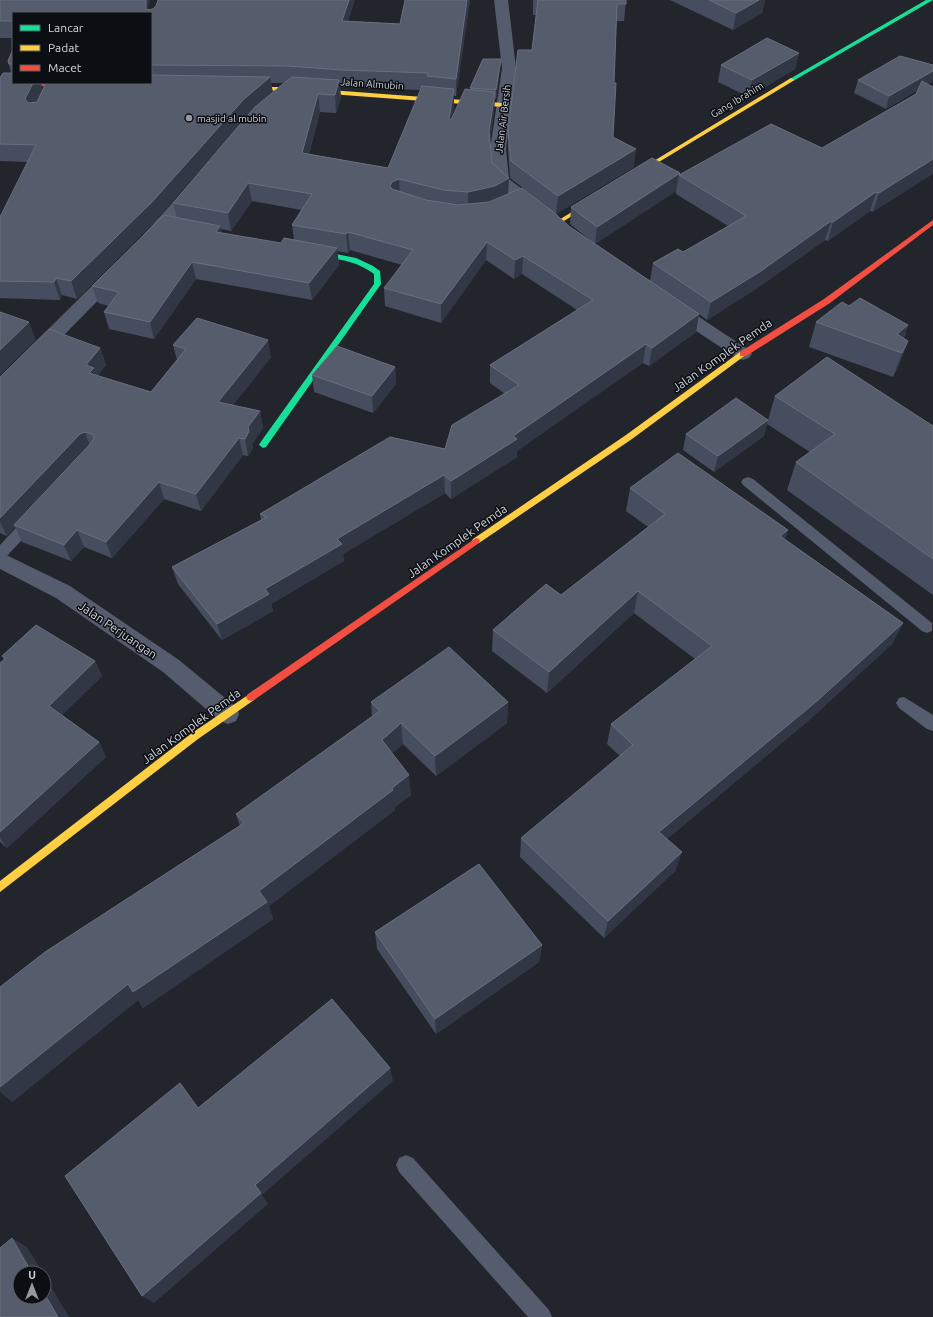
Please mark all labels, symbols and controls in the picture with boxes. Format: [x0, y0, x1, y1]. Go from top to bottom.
legend [12, 12, 152, 84]
text: Lancar [48, 21, 84, 34]
text: Padat [48, 41, 79, 54]
text: Macet [48, 61, 82, 74]
street label: Jalan Almubin [340, 76, 404, 92]
street label: Gang Ibrahim [709, 80, 765, 120]
street label: Jalan Air Bersih [493, 84, 513, 154]
marker: masjid al mubin [184, 113, 194, 123]
place label: masjid al mubin [197, 113, 267, 124]
street label: Jalan Komplek Pemda [670, 316, 774, 394]
street label: Jalan Komplek Pemda [405, 502, 509, 580]
street label: Jalan Perjuangan [76, 599, 160, 661]
street label: Jalan Komplek Pemda [139, 686, 243, 766]
north arrow [12, 1265, 52, 1305]
text: U [28, 1269, 36, 1281]

